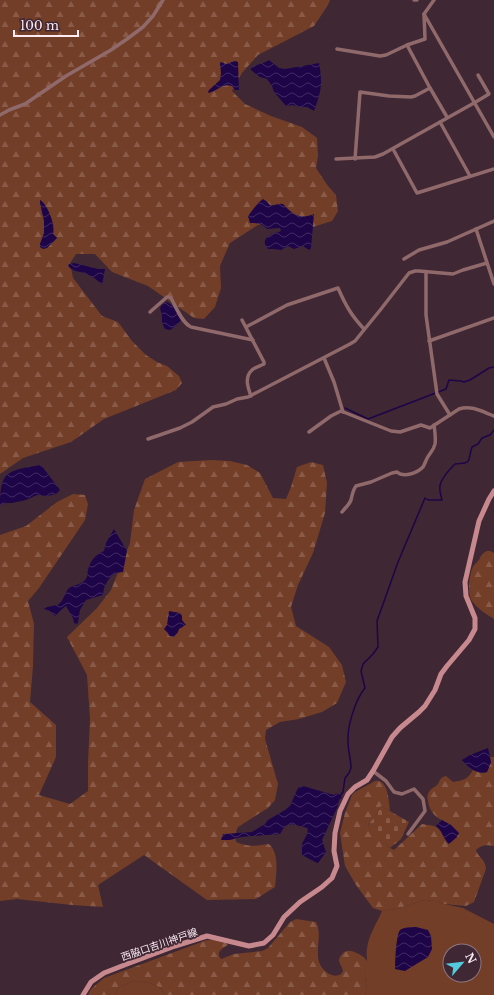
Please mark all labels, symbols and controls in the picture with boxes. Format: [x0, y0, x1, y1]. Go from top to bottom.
scale bar [14, 12, 78, 38]
text: 100 m [20, 18, 59, 33]
street label: 西脇口吉川神戸線 [119, 925, 199, 964]
north arrow [442, 943, 482, 983]
text: N [462, 950, 480, 967]

